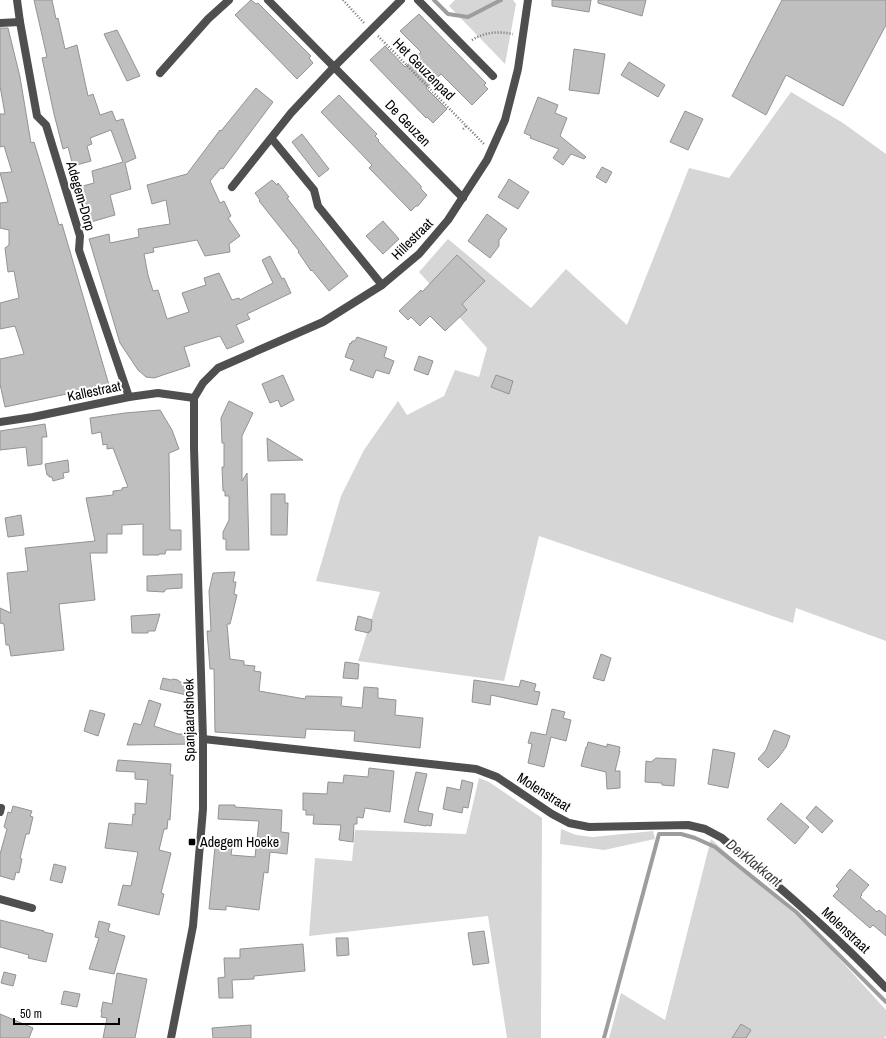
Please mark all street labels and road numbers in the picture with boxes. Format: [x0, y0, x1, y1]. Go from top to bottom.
street label: Het Geuzenpad [389, 34, 459, 104]
street label: De Geuzen [381, 96, 435, 150]
street label: Adegem-Dorp [62, 158, 100, 233]
street label: Hillestraat [387, 214, 437, 264]
street label: Kallestraat [66, 377, 122, 405]
street label: Spanjaardshoek [179, 678, 199, 762]
street label: Molenstraat [514, 768, 574, 816]
street label: Molenstraat [818, 903, 874, 957]

